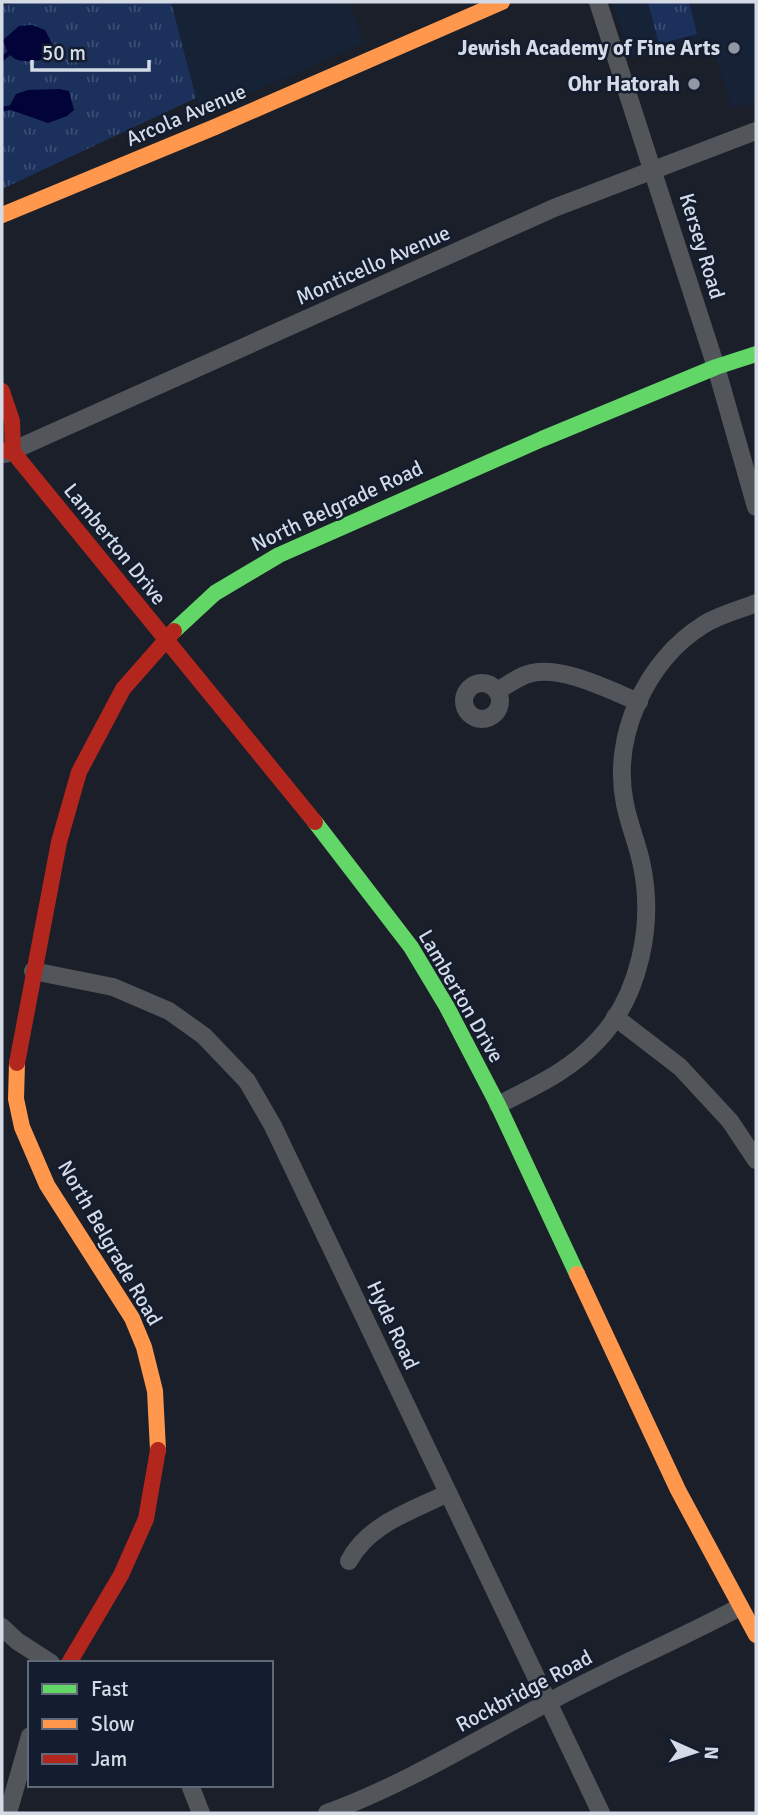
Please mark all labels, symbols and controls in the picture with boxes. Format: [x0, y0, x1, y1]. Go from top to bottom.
scale bar [32, 28, 149, 72]
place label: Jewish Academy of Fine Arts [458, 35, 720, 61]
text: 50 m [42, 40, 86, 66]
marker: Jewish Academy of Fine Arts [726, 40, 742, 56]
place label: Ohr Hatorah [568, 71, 680, 97]
marker: Ohr Hatorah [686, 76, 702, 92]
street label: Arcola Avenue [122, 78, 250, 152]
street label: Kersey Road [674, 190, 730, 302]
street label: Monticello Avenue [292, 219, 454, 311]
street label: North Belgrade Road [247, 455, 427, 557]
street label: Lamberton Drive [58, 478, 172, 610]
street label: Lamberton Drive [412, 925, 510, 1067]
street label: North Belgrade Road [52, 1156, 168, 1330]
street label: Hyde Road [361, 1276, 425, 1374]
street label: Rockbridge Road [451, 1644, 597, 1738]
legend [28, 1661, 273, 1787]
text: Fast [91, 1676, 128, 1702]
text: Slow [91, 1711, 135, 1737]
north arrow [660, 1717, 730, 1787]
text: Jam [91, 1746, 127, 1772]
text: N [699, 1746, 723, 1760]

